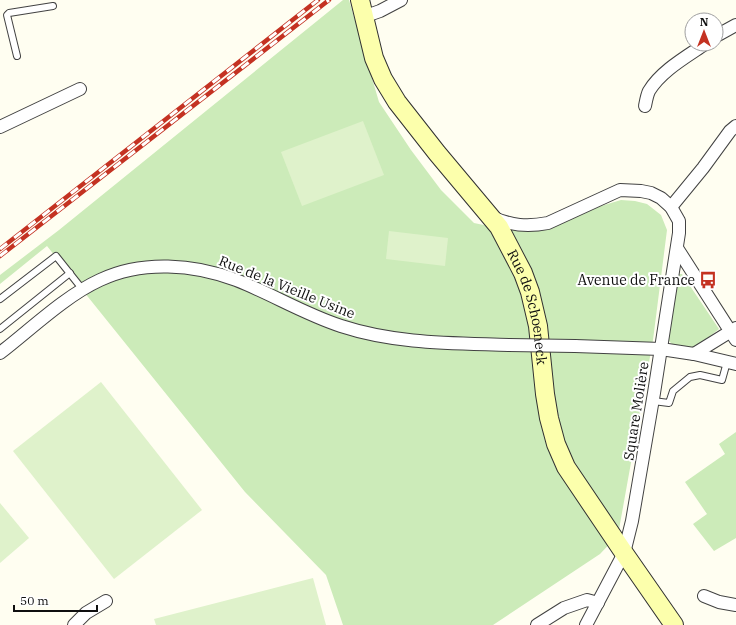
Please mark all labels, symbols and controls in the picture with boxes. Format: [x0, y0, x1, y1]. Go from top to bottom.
north arrow [684, 12, 724, 52]
text: N [700, 15, 709, 29]
street label: Rue de Schoeneck [503, 246, 551, 367]
street label: Rue de la Vieille Usine [216, 251, 358, 323]
bus stop icon: Avenue de France [698, 270, 718, 290]
place label: Avenue de France [577, 271, 695, 289]
street label: Square Molière [619, 360, 653, 462]
scale bar [14, 587, 97, 613]
text: 50 m [20, 593, 49, 608]

